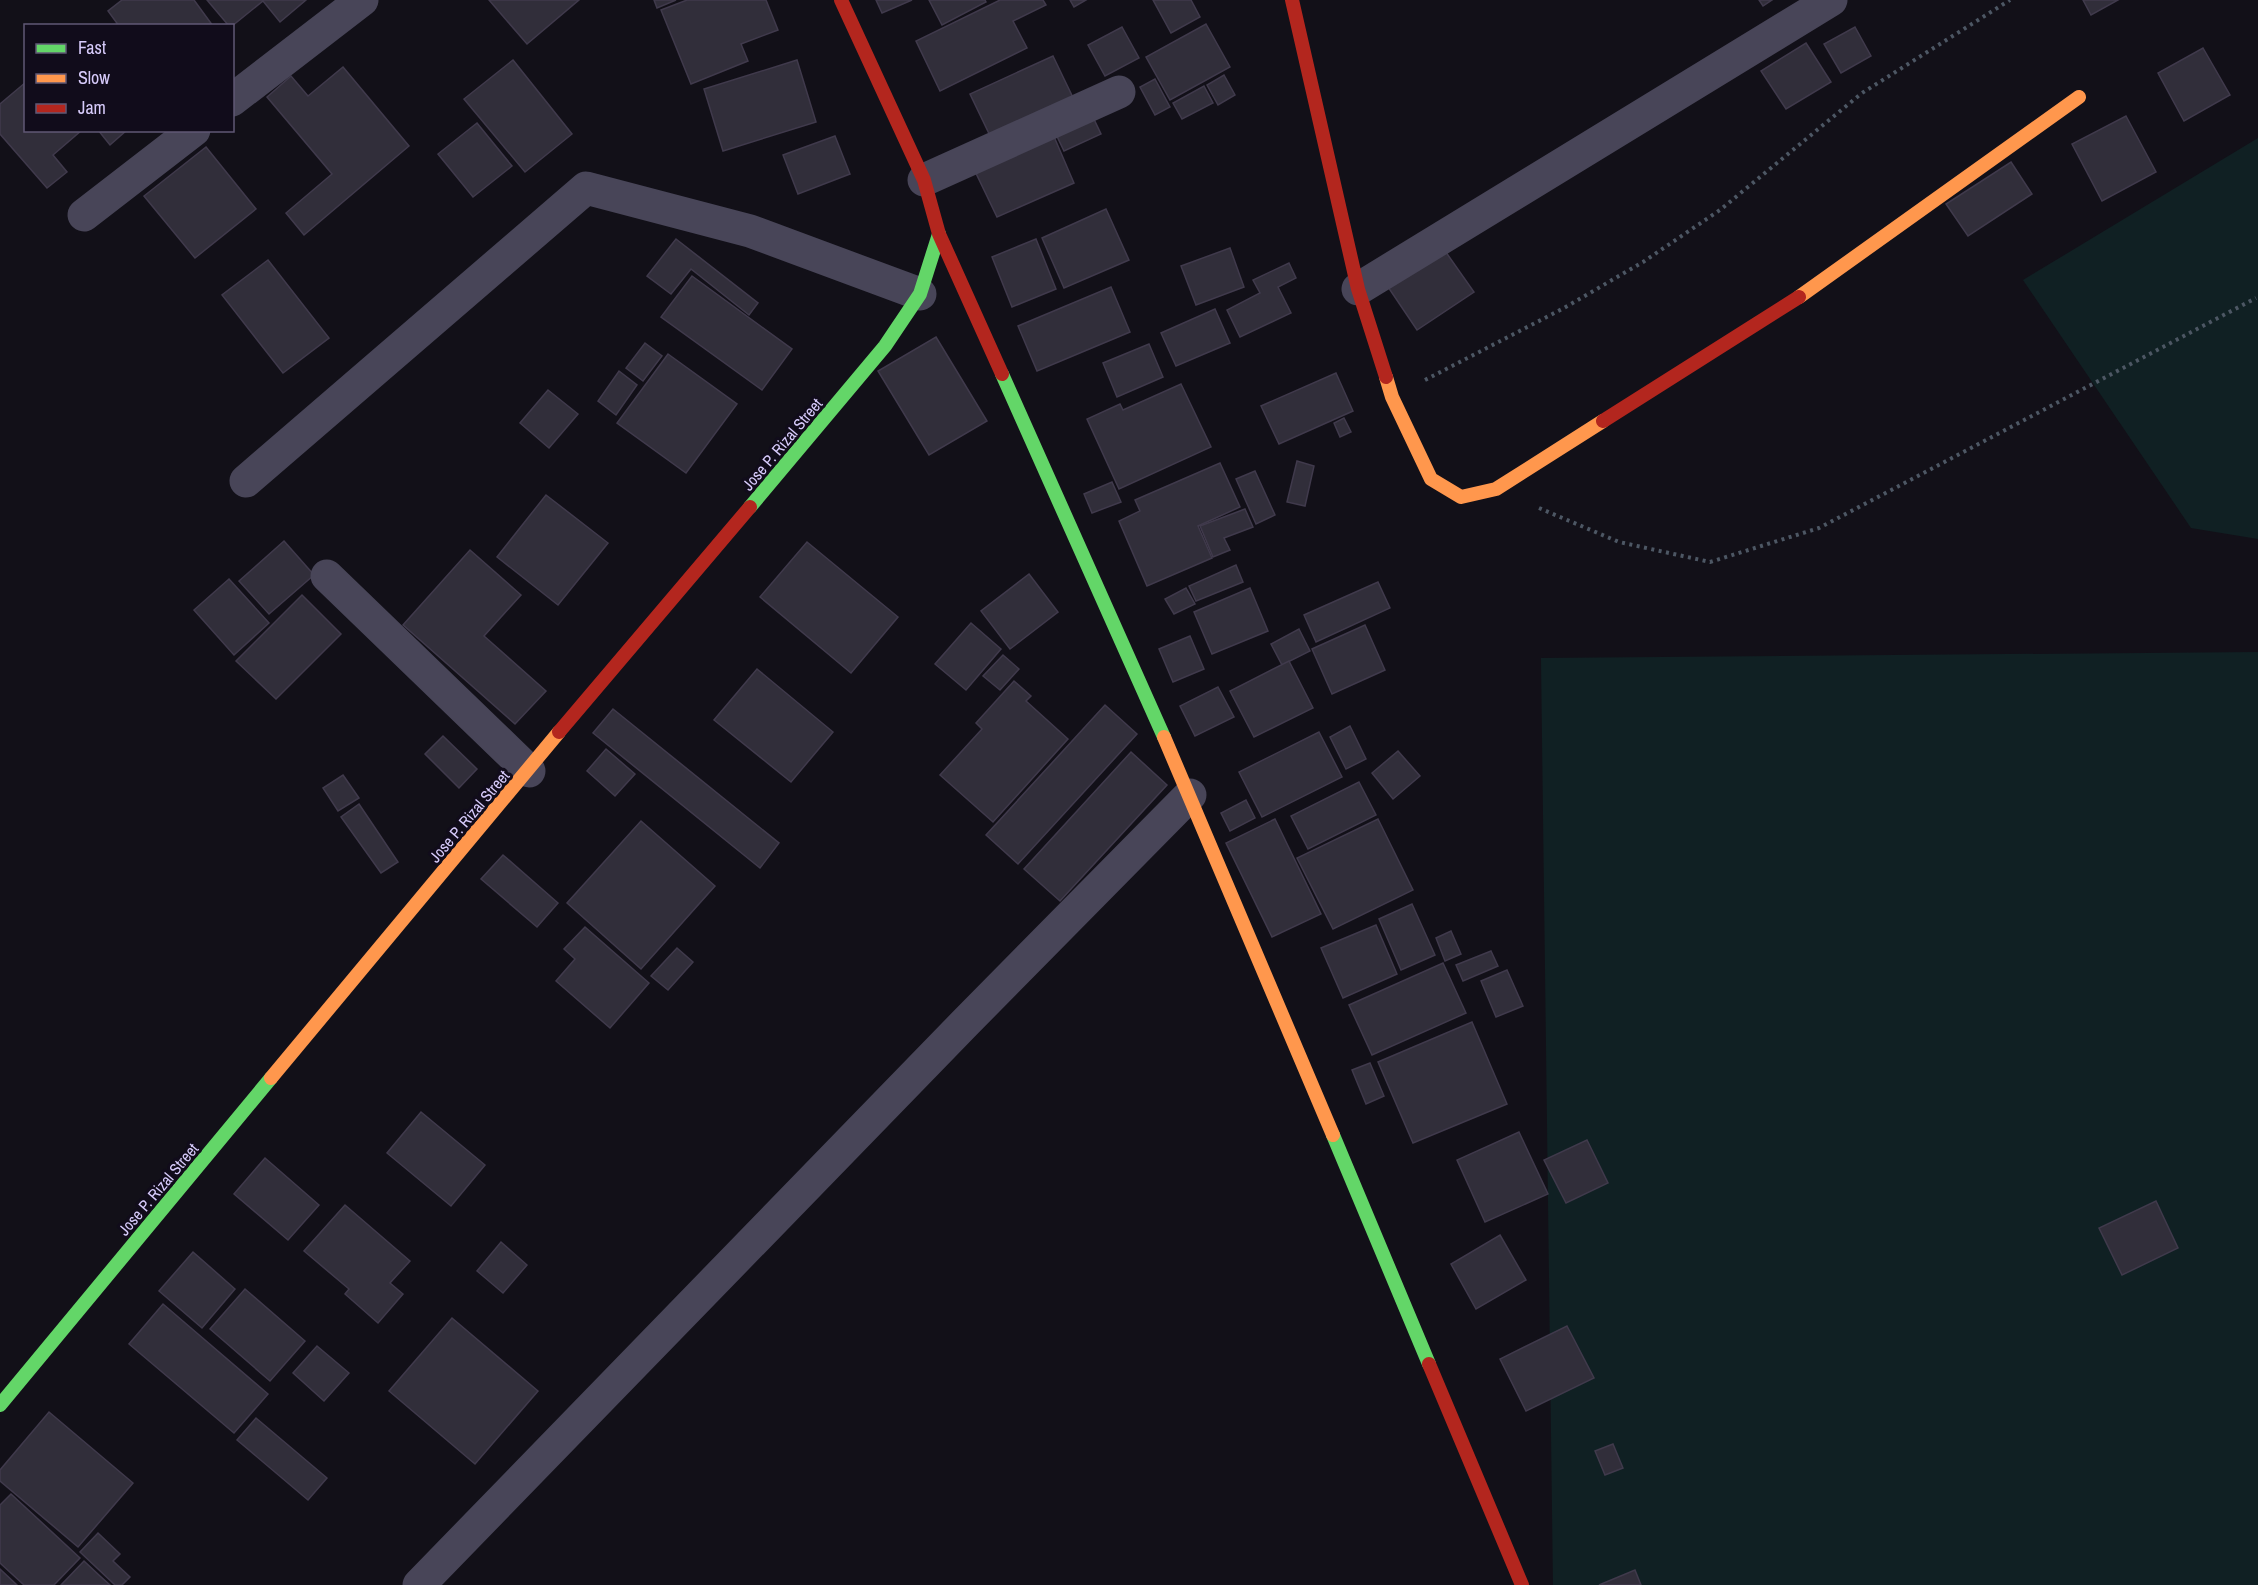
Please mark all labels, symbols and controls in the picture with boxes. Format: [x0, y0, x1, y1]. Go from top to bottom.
legend [24, 24, 234, 132]
text: Fast [78, 35, 106, 60]
text: Slow [78, 65, 110, 90]
text: Jam [78, 95, 106, 120]
street label: Jose P. Rizal Street [737, 393, 827, 495]
street label: Jose P. Rizal Street [424, 765, 514, 867]
street label: Jose P. Rizal Street [113, 1138, 203, 1240]

